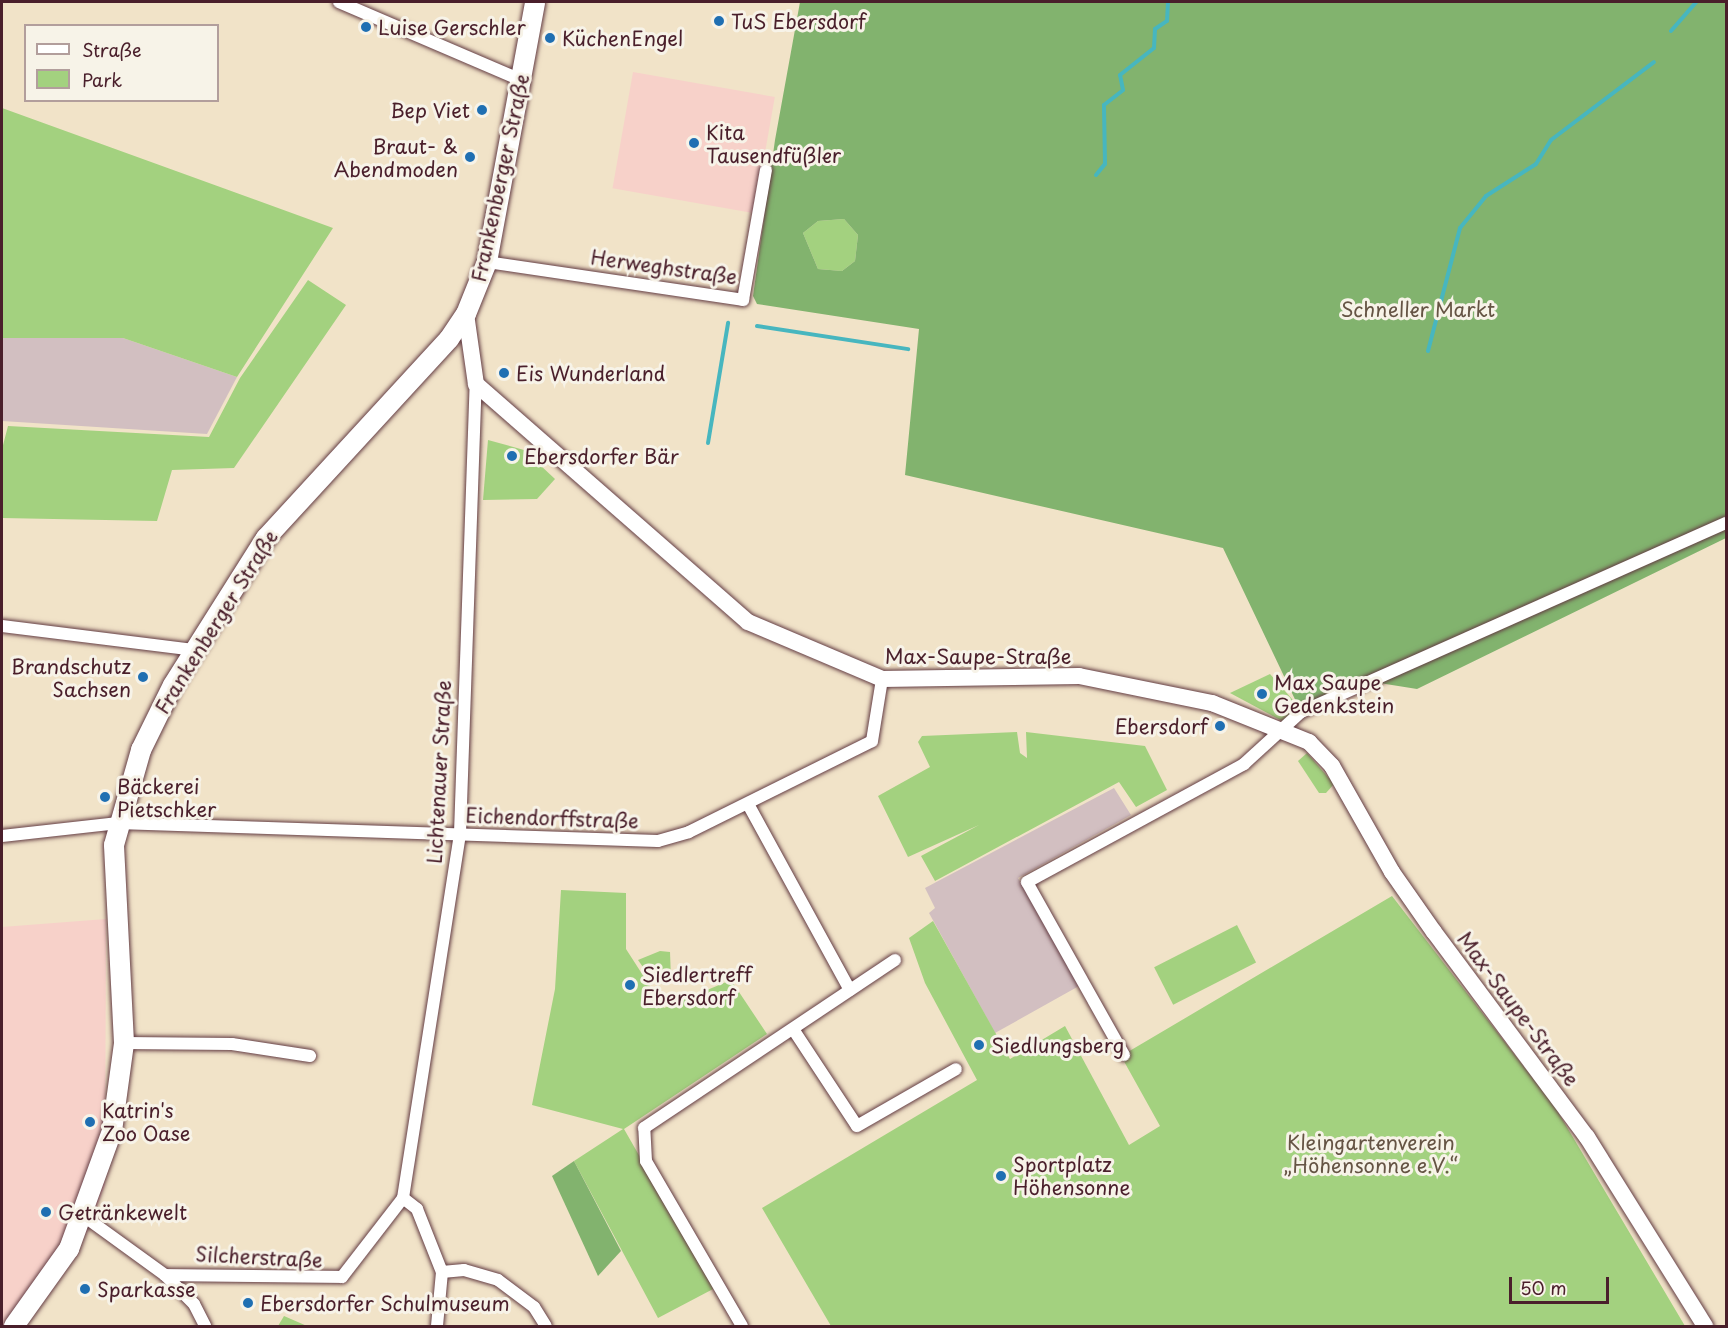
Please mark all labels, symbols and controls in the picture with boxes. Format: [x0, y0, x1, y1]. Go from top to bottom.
place label: TuS Ebersdorf [731, 9, 867, 33]
marker: TuS Ebersdorf [712, 14, 726, 28]
place label: Luise Gerschler [378, 15, 526, 39]
marker: Luise Gerschler [359, 20, 373, 34]
legend [24, 24, 219, 102]
place label: KüchenEngel [562, 26, 683, 50]
marker: KüchenEngel [543, 31, 557, 45]
text: Straße [82, 36, 142, 63]
text: Park [82, 66, 122, 93]
street label: Frankenberger Straße [466, 72, 534, 284]
place label: Bep Viet [390, 98, 470, 122]
marker: Bep Viet [475, 103, 489, 117]
place label: Kita Tausendfüßler [706, 120, 841, 167]
place label: Braut- & Abendmoden [334, 134, 458, 181]
marker: Kita Tausendfüßler [687, 136, 701, 150]
marker: Braut- & Abendmoden [463, 150, 477, 164]
street label: Herweghstraße [589, 245, 739, 289]
park label: Schneller Markt [1340, 297, 1496, 321]
place label: Eis Wunderland [516, 361, 667, 385]
marker: Eis Wunderland [497, 366, 511, 380]
place label: Ebersdorfer Bär [524, 444, 678, 468]
marker: Ebersdorfer Bär [505, 449, 519, 463]
street label: Frankenberger Straße [150, 526, 282, 718]
street label: Max-Saupe-Straße [885, 644, 1071, 668]
place label: Brandschutz Sachsen [11, 654, 131, 701]
marker: Brandschutz Sachsen [136, 670, 150, 684]
place label: Max Saupe Gedenkstein [1274, 670, 1394, 717]
street label: Lichtenauer Straße [422, 679, 456, 865]
marker: Max Saupe Gedenkstein [1255, 687, 1269, 701]
place label: Ebersdorf [1115, 714, 1208, 738]
marker: Ebersdorf [1213, 719, 1227, 733]
place label: Bäckerei Pietschker [117, 774, 216, 821]
marker: Bäckerei Pietschker [98, 790, 112, 804]
street label: Eichendorffstraße [465, 803, 639, 833]
street label: Max-Saupe-Straße [1452, 927, 1584, 1091]
place label: Siedlertreff Ebersdorf [642, 962, 752, 1009]
marker: Siedlertreff Ebersdorf [623, 978, 637, 992]
place label: Siedlungsberg [991, 1033, 1124, 1057]
marker: Siedlungsberg [972, 1038, 986, 1052]
place label: Katrin's Zoo Oase [102, 1098, 191, 1145]
marker: Katrin's Zoo Oase [83, 1115, 97, 1129]
park label: Kleingartenverein „Höhensonne e.V.“ [1285, 1130, 1457, 1177]
place label: Sportplatz Höhensonne [1013, 1152, 1130, 1199]
marker: Sportplatz Höhensonne [994, 1169, 1008, 1183]
place label: Getränkewelt [58, 1200, 187, 1224]
marker: Getränkewelt [39, 1205, 53, 1219]
street label: Silcherstraße [195, 1242, 323, 1272]
scale bar [1512, 1265, 1612, 1303]
text: 50 m [1520, 1274, 1567, 1301]
place label: Sparkasse [97, 1277, 196, 1301]
marker: Sparkasse [78, 1282, 92, 1296]
place label: Ebersdorfer Schulmuseum [260, 1291, 510, 1315]
marker: Ebersdorfer Schulmuseum [241, 1296, 255, 1310]

